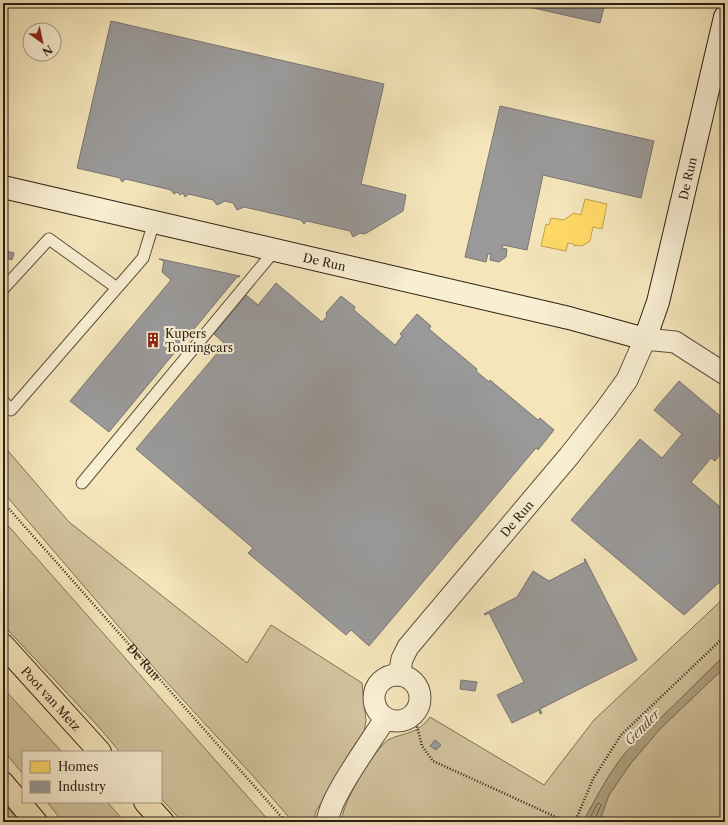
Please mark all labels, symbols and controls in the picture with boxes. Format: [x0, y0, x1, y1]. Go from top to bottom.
north arrow [22, 22, 62, 62]
text: N [39, 42, 55, 59]
street label: De Run [675, 155, 700, 201]
street label: De Run [302, 249, 348, 274]
place label: Kupers Touringcars [165, 326, 233, 355]
building icon: Kupers Touringcars [144, 331, 162, 349]
street label: De Run [497, 497, 536, 540]
street label: De Run [124, 640, 164, 683]
street label: Poot van Metz [18, 663, 84, 734]
water label: Gender [621, 705, 664, 748]
legend [22, 751, 162, 803]
text: Homes [58, 759, 98, 774]
text: Industry [58, 779, 106, 794]

